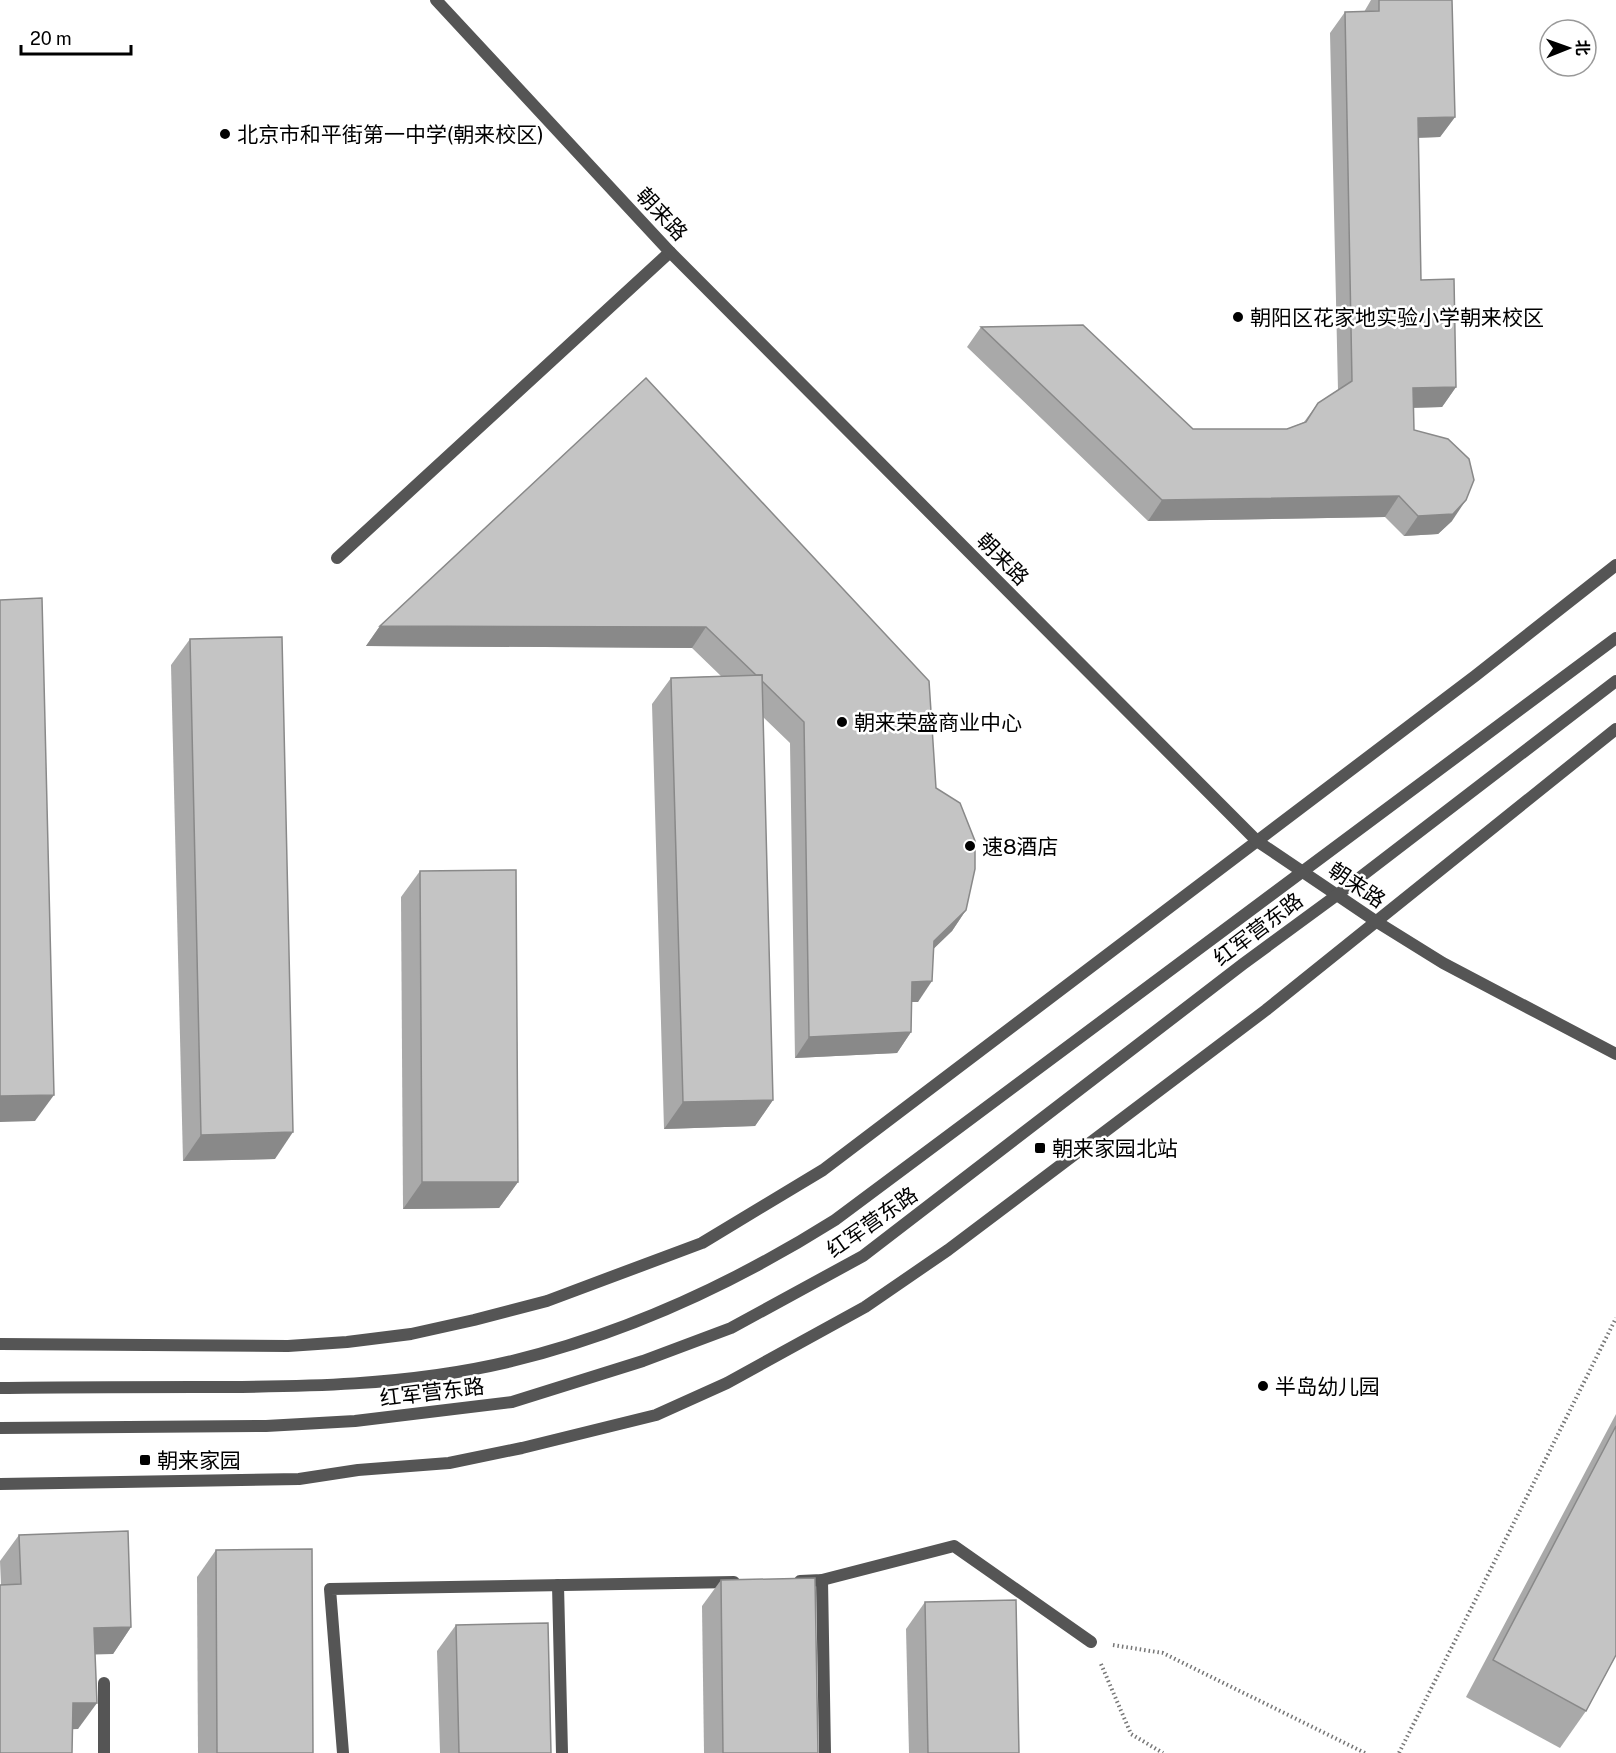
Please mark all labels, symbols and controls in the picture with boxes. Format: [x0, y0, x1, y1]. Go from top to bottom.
scale bar [21, 18, 130, 56]
north arrow [1538, 18, 1598, 78]
text: 20 m [30, 28, 72, 49]
text: 北 [1573, 40, 1592, 56]
place label: 北京市和平街第一中学(朝来校区) [237, 122, 544, 147]
marker: 北京市和平街第一中学(朝来校区) [218, 127, 232, 141]
street label: 朝来路 [631, 182, 693, 246]
place label: 朝阳区花家地实验小学朝来校区 [1250, 305, 1544, 330]
marker: 朝阳区花家地实验小学朝来校区 [1231, 310, 1245, 324]
street label: 朝来路 [972, 528, 1034, 590]
place label: 朝来荣盛商业中心 [854, 710, 1022, 735]
marker: 朝来荣盛商业中心 [835, 715, 849, 729]
place label: 速8酒店 [982, 834, 1059, 859]
marker: 速8酒店 [963, 839, 977, 853]
street label: 朝来路 [1324, 857, 1390, 913]
street label: 红军营东路 [1209, 887, 1307, 971]
place label: 朝来家园北站 [1052, 1136, 1178, 1161]
marker: 朝来家园北站 [1033, 1141, 1047, 1155]
street label: 红军营东路 [822, 1182, 922, 1262]
street label: 红军营东路 [378, 1373, 486, 1411]
place label: 半岛幼儿园 [1275, 1374, 1380, 1399]
marker: 半岛幼儿园 [1256, 1379, 1270, 1393]
place label: 朝来家园 [157, 1448, 241, 1473]
marker: 朝来家园 [138, 1453, 152, 1467]

